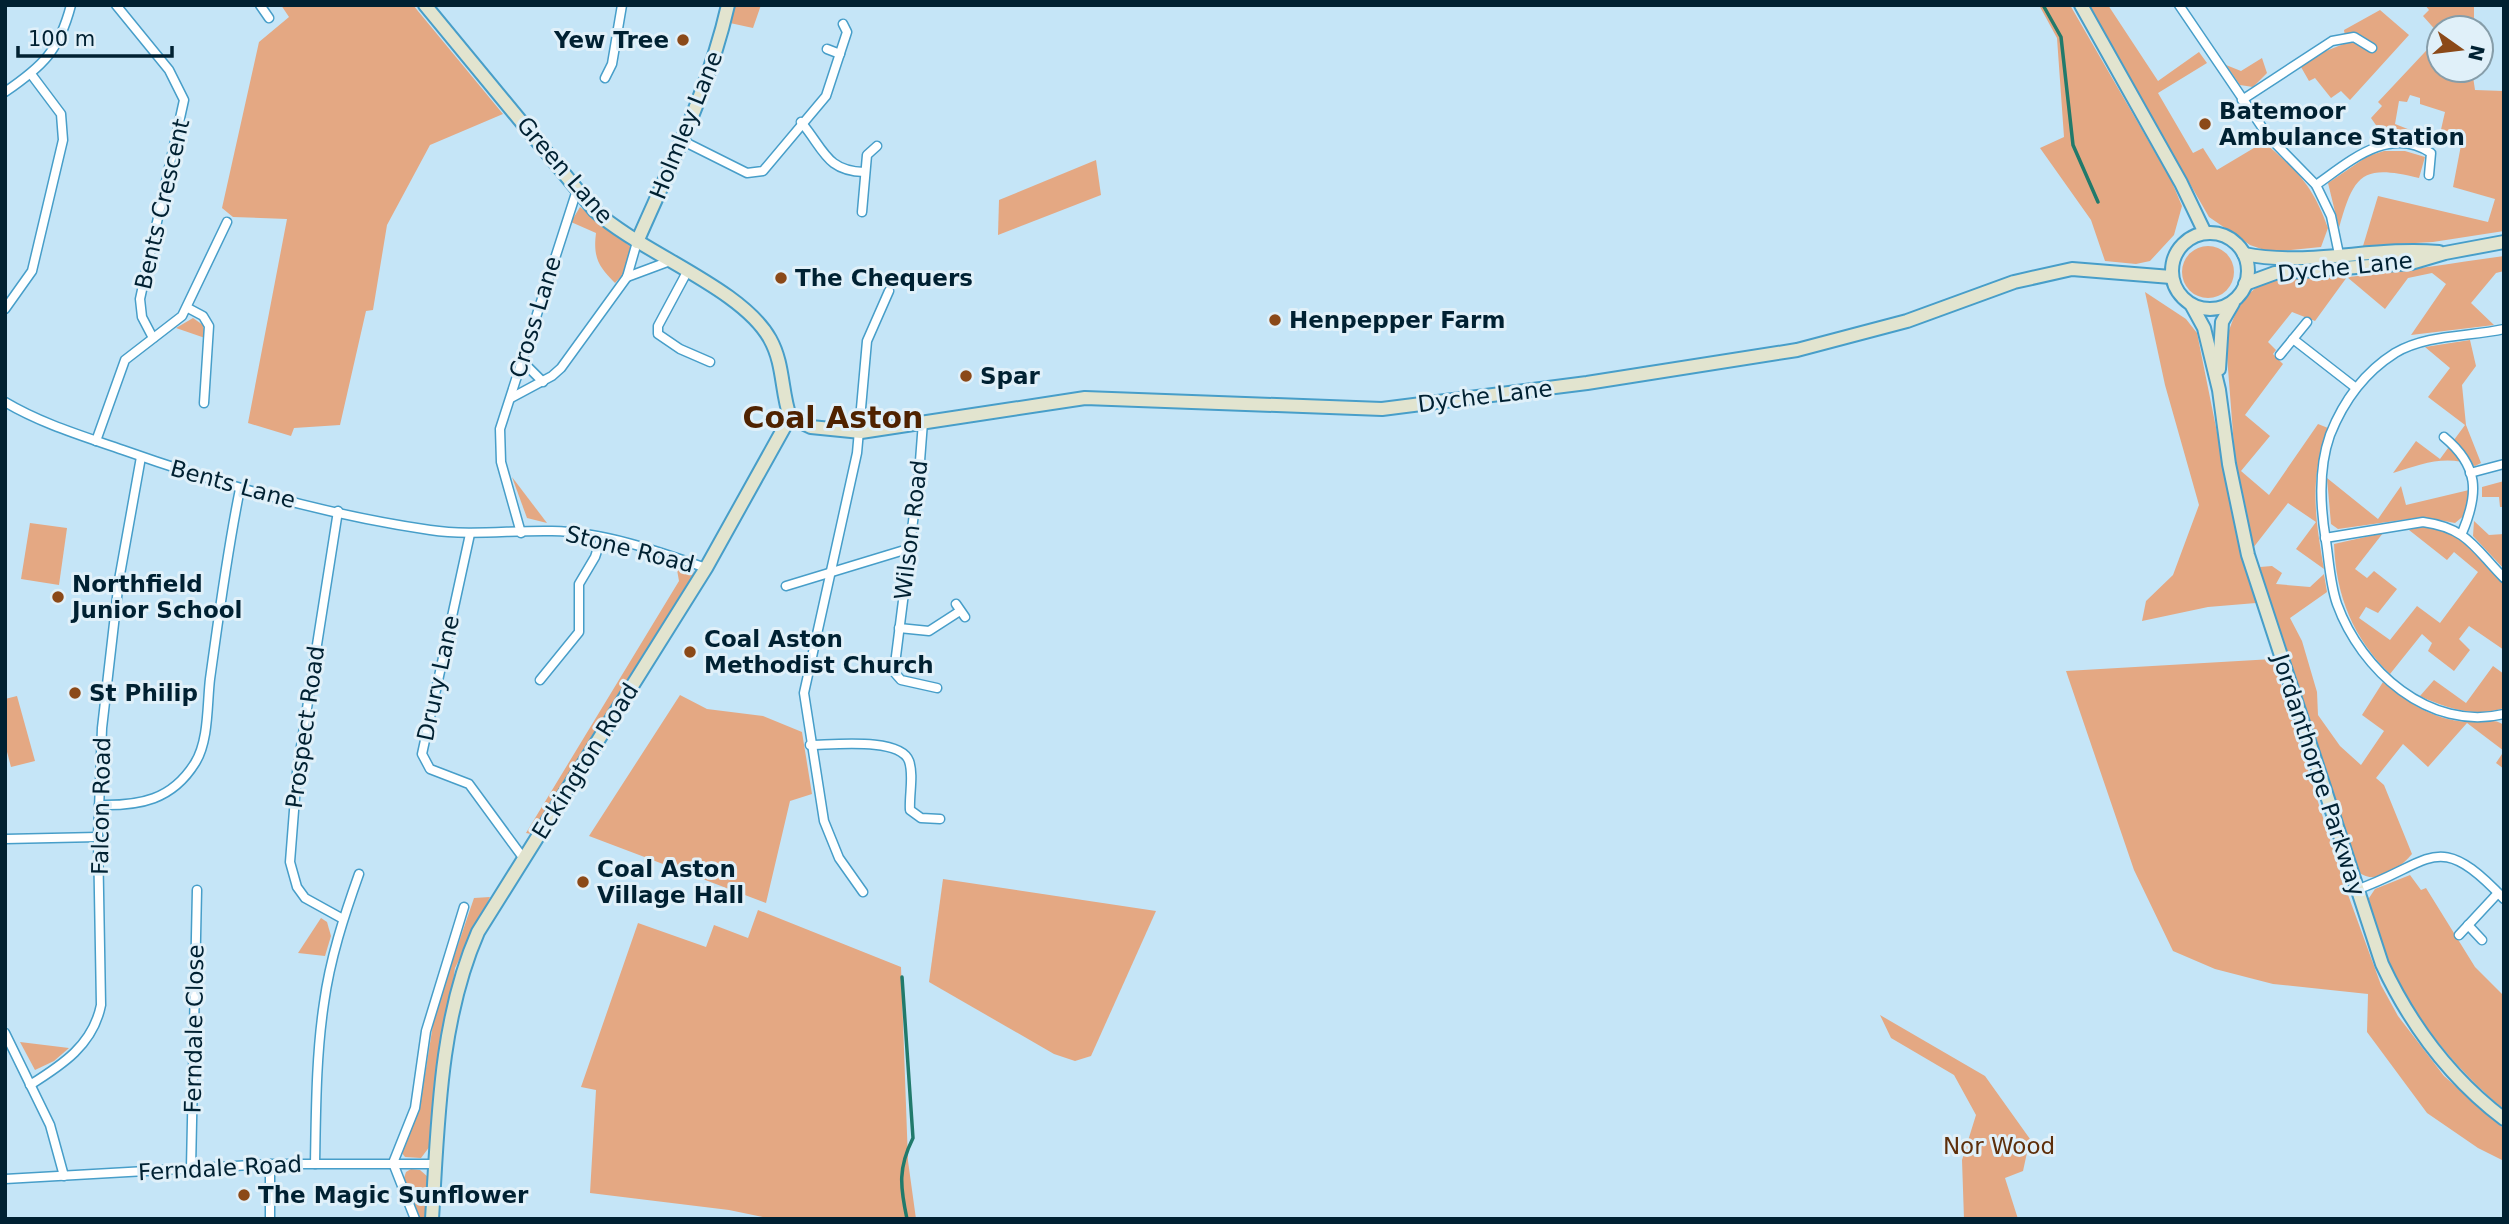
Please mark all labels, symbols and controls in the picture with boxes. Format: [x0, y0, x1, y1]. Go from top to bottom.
scale bar [18, 14, 172, 58]
north arrow [2425, 14, 2495, 84]
text: 100 m [28, 27, 95, 51]
place label: Yew Tree [553, 27, 669, 53]
marker: Yew Tree [675, 32, 691, 48]
text: N [2464, 43, 2489, 63]
street label: Holmley Lane [644, 47, 728, 203]
place label: Batemoor Ambulance Station [2219, 98, 2465, 150]
street label: Green Lane [512, 111, 618, 229]
street label: Bents Crescent [130, 116, 194, 292]
marker: Batemoor Ambulance Station [2197, 116, 2213, 132]
street label: Dyche Lane [2276, 247, 2414, 287]
street label: Cross Lane [504, 253, 566, 381]
place label: The Chequers [795, 265, 973, 291]
marker: The Chequers [773, 270, 789, 286]
place label: Henpepper Farm [1289, 307, 1505, 333]
marker: Henpepper Farm [1267, 312, 1283, 328]
place label: Spar [980, 363, 1041, 389]
marker: Spar [958, 368, 974, 384]
street label: Dyche Lane [1416, 375, 1554, 417]
district label: Coal Aston [743, 400, 923, 435]
street label: Bents Lane [168, 455, 298, 513]
street label: Wilson Road [890, 459, 932, 601]
street label: Stone Road [563, 520, 697, 578]
place label: Northfield Junior School [70, 571, 242, 623]
marker: Northfield Junior School [50, 589, 66, 605]
street label: Drury Lane [412, 613, 464, 743]
place label: Coal Aston Methodist Church [704, 626, 934, 678]
street label: Prospect Road [281, 644, 329, 810]
marker: Coal Aston Methodist Church [682, 644, 698, 660]
street label: Jordanthorpe Parkway [2267, 649, 2370, 899]
street label: Eckington Road [527, 678, 643, 844]
place label: St Philip [89, 680, 198, 706]
marker: St Philip [67, 685, 83, 701]
street label: Falcon Road [87, 737, 115, 875]
place label: Coal Aston Village Hall [597, 856, 744, 908]
marker: Coal Aston Village Hall [575, 874, 591, 890]
street label: Ferndale Close [180, 944, 208, 1114]
park label: Nor Wood [1943, 1133, 2055, 1159]
street label: Ferndale Road [137, 1151, 303, 1185]
place label: The Magic Sunflower [258, 1182, 529, 1208]
marker: The Magic Sunflower [236, 1187, 252, 1203]

